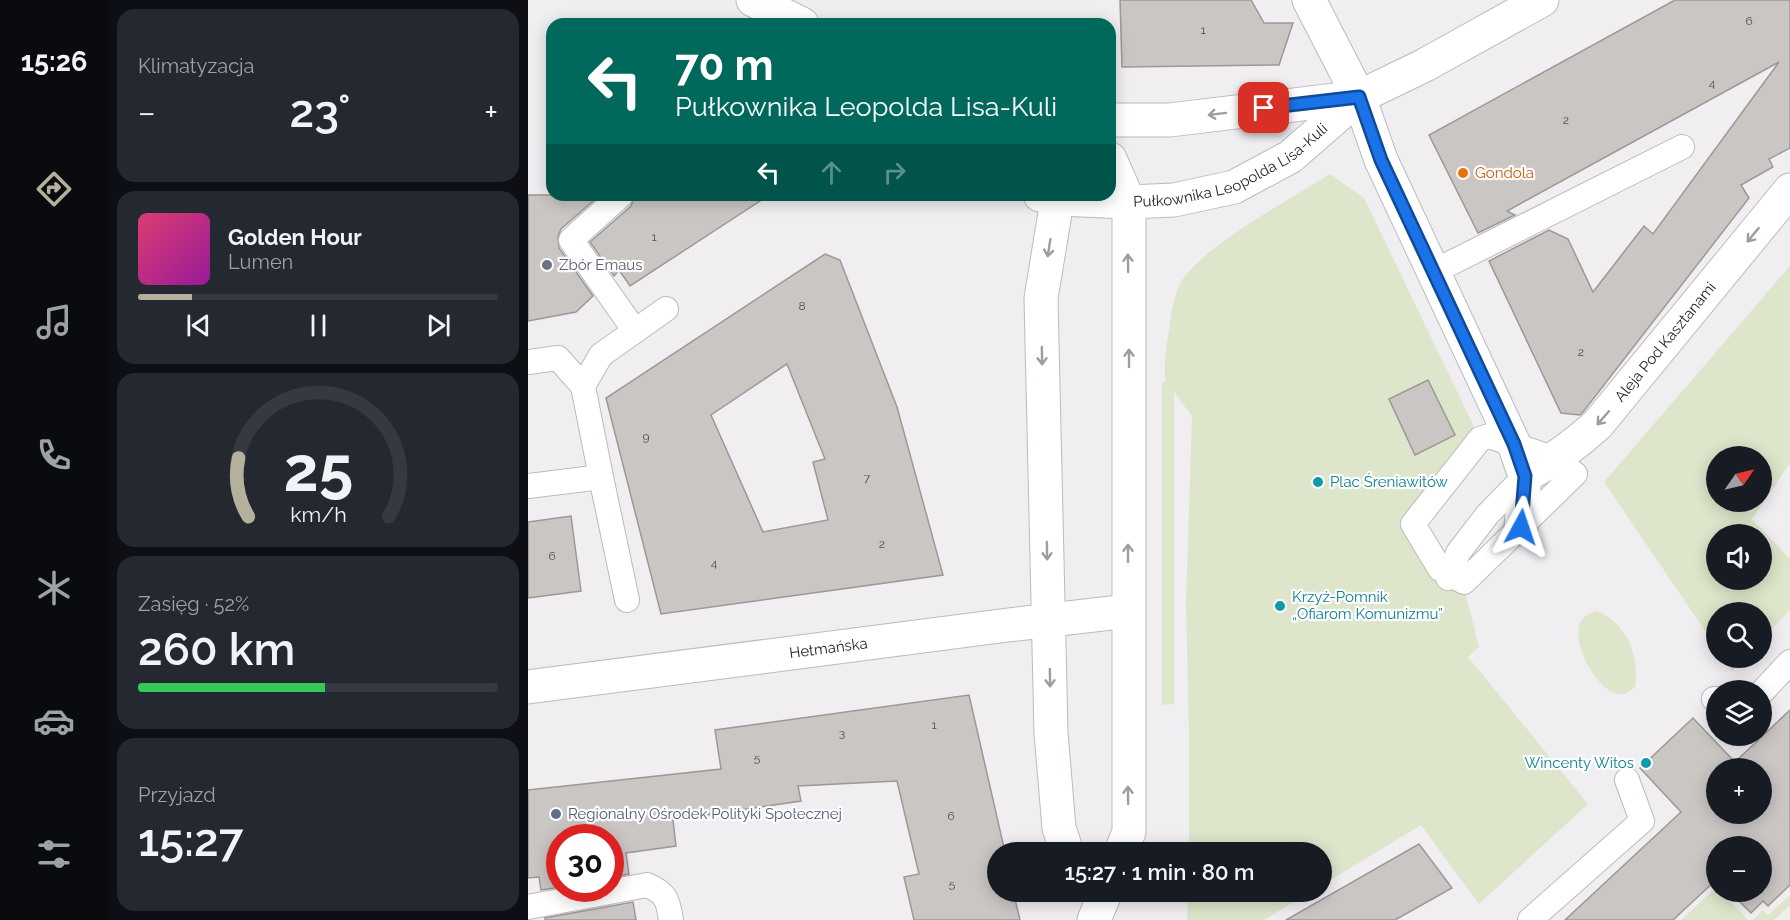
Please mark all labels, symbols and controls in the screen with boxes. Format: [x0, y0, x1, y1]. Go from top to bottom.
house number: 6 [1745, 14, 1753, 28]
house number: 1 [1200, 23, 1206, 37]
text: 70 m [675, 41, 774, 90]
icon: left [576, 42, 654, 120]
text: 15:26 [21, 46, 87, 77]
text: Klimatyzacja [138, 54, 255, 78]
house number: 4 [1709, 76, 1716, 90]
pin [1238, 82, 1289, 133]
text: 23° [290, 85, 351, 138]
text: Pułkownika Leopolda Lisa-Kuli [675, 91, 1057, 122]
icon: arrive [1247, 91, 1280, 124]
text: − [138, 93, 156, 132]
text: + [484, 93, 498, 132]
one-way arrow [1208, 108, 1228, 119]
house number: 2 [1563, 113, 1569, 127]
street label: Pułkownika Leopolda Lisa-Kuli [1133, 120, 1331, 211]
icon: left [752, 156, 785, 189]
icon: ahead [815, 156, 848, 189]
icon: right [878, 156, 911, 189]
place label: Gondola [1475, 164, 1534, 182]
marker: Gondola [1456, 166, 1470, 180]
icon: directions [33, 168, 75, 210]
text: Golden Hour [228, 224, 362, 250]
one-way arrow [1746, 227, 1760, 242]
house number: 1 [651, 230, 657, 244]
one-way arrow [1043, 238, 1054, 258]
text: Lumen [228, 250, 293, 274]
one-way arrow [1122, 254, 1134, 274]
place label: Zbór Emaus [559, 256, 643, 274]
marker: Zbór Emaus [540, 258, 554, 272]
street label: Aleja Pod Kasztanami [1611, 278, 1720, 405]
house number: 8 [798, 299, 806, 313]
icon: music [33, 301, 75, 343]
icon: previous [182, 309, 215, 342]
icon: pause [302, 309, 335, 342]
icon: next [422, 309, 455, 342]
house number: 2 [1578, 345, 1584, 359]
one-way arrow [1037, 346, 1048, 366]
one-way arrow [1123, 348, 1135, 368]
one-way arrow [1596, 410, 1609, 426]
house number: 9 [642, 430, 650, 444]
text: 25 [283, 432, 353, 506]
icon: phone [33, 434, 75, 476]
north arrow [1706, 446, 1772, 512]
map controls [1706, 446, 1772, 902]
house number: 7 [864, 471, 871, 485]
place label: Plac Śreniawitów [1330, 473, 1448, 491]
marker: Plac Śreniawitów [1311, 475, 1325, 489]
position arrow [1489, 495, 1553, 559]
text: km/h [290, 502, 346, 527]
button: sound [1706, 524, 1772, 590]
house number: 2 [879, 537, 885, 551]
one-way arrow [1041, 541, 1053, 561]
one-way arrow [1122, 543, 1134, 563]
house number: 6 [548, 549, 556, 563]
house number: 4 [711, 556, 718, 570]
icon: climate [33, 567, 75, 609]
place label: Krzyż-Pomnik „Ofiarom Komunizmu” [1292, 588, 1443, 623]
text: Zasięg · 52% [138, 592, 249, 616]
marker: Krzyż-Pomnik „Ofiarom Komunizmu” [1273, 599, 1287, 613]
button: search [1706, 602, 1772, 668]
text: 260 km [138, 623, 295, 676]
street label: Hetmańska [788, 634, 869, 662]
one-way arrow [1044, 668, 1056, 688]
button: layers [1706, 680, 1772, 746]
icon: car [33, 700, 75, 742]
house number: 1 [931, 718, 937, 732]
house number: 3 [839, 726, 845, 740]
house number: 5 [754, 751, 761, 765]
place label: Wincenty Witos [1525, 754, 1634, 772]
marker: Wincenty Witos [1639, 756, 1653, 770]
button: + [1706, 758, 1772, 824]
text: Przyjazd [138, 783, 216, 807]
one-way arrow [1123, 786, 1134, 806]
place label: Regionalny Ośrodek Polityki Społecznej [568, 805, 842, 823]
marker: Regionalny Ośrodek Polityki Społecznej [549, 807, 563, 821]
house number: 6 [947, 809, 955, 823]
text: 15:27 [138, 814, 243, 867]
speed limit sign: 30 [546, 824, 624, 902]
icon: filters [33, 833, 75, 875]
button: − [1706, 836, 1772, 902]
text: 15:27 · 1 min · 80 m [1065, 859, 1254, 885]
house number: 5 [949, 877, 956, 891]

